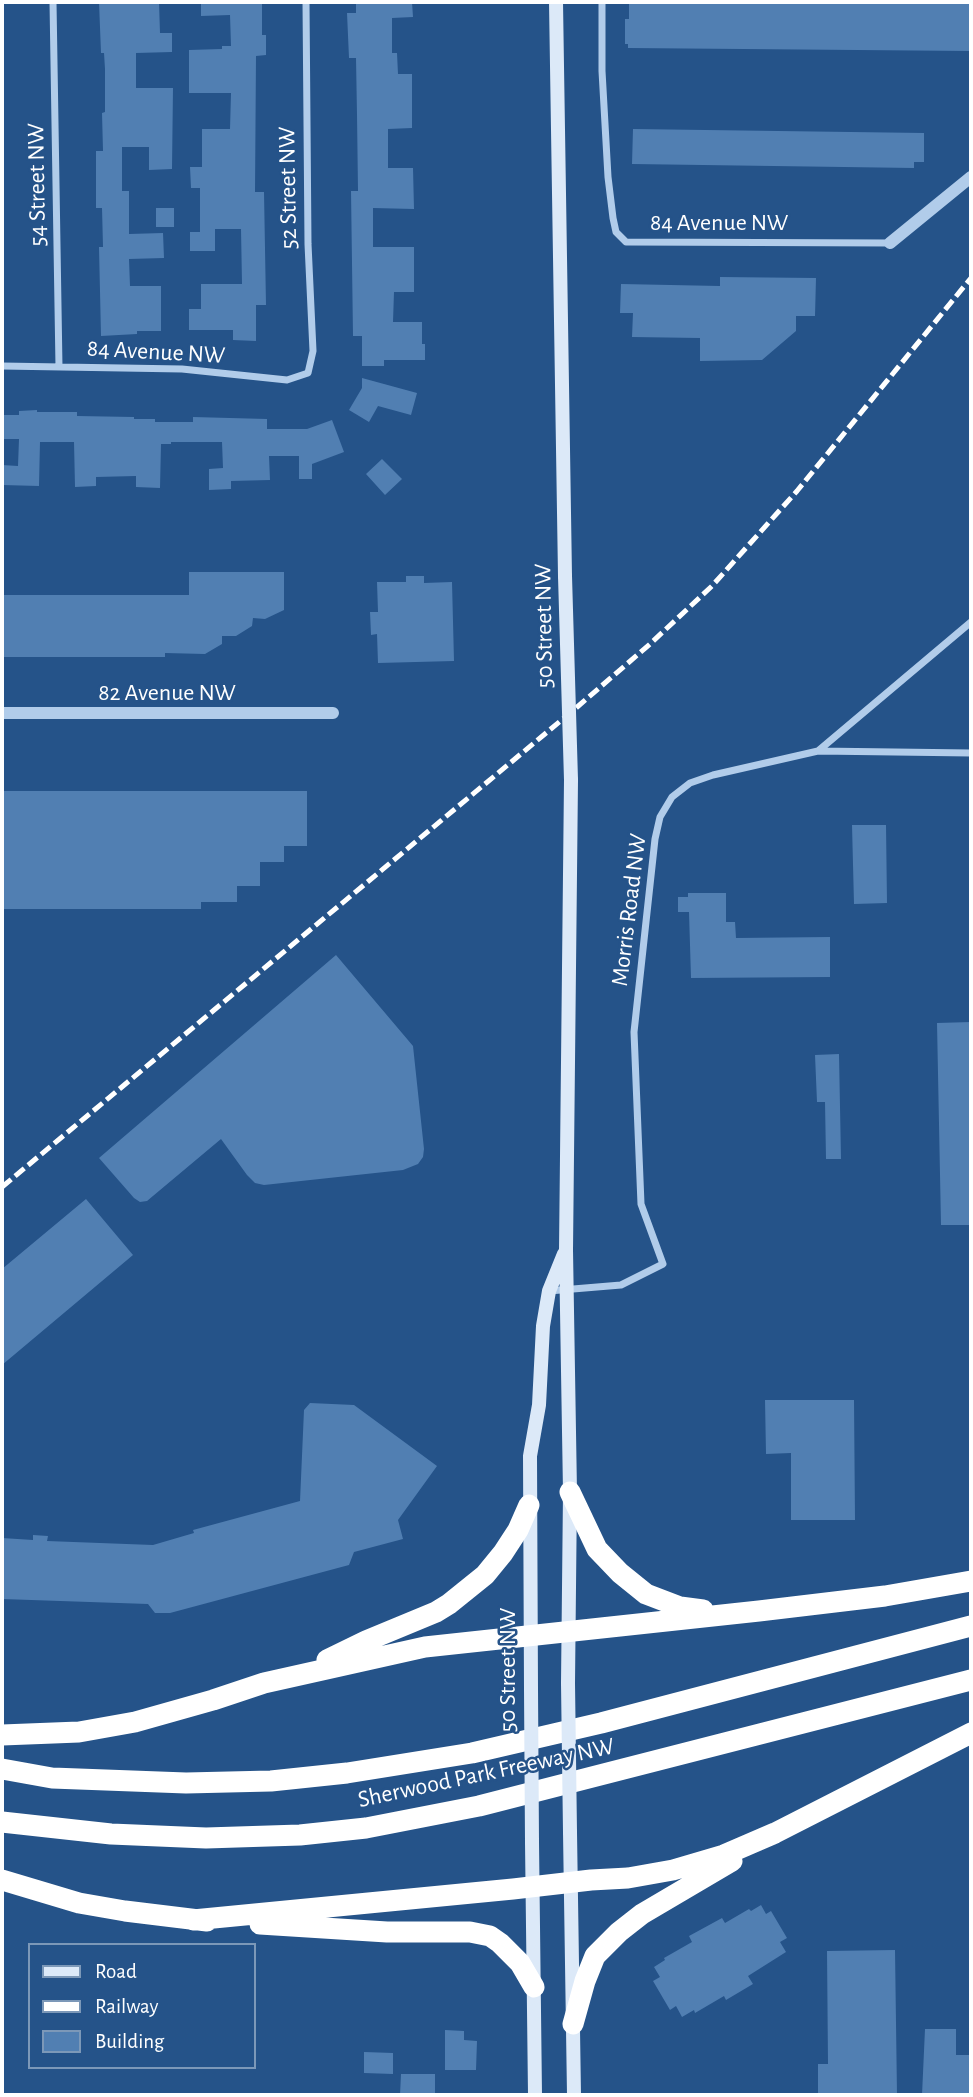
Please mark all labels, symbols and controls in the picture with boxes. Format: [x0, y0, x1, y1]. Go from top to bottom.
street label: 54 Street NW [22, 123, 52, 247]
street label: 52 Street NW [273, 126, 303, 250]
street label: 84 Avenue NW [650, 209, 788, 237]
street label: 84 Avenue NW [86, 334, 226, 370]
street label: 50 Street NW [529, 563, 559, 689]
street label: 82 Avenue NW [98, 679, 236, 707]
street label: Morris Road NW [605, 832, 653, 988]
street label: 50 Street NW [494, 1608, 522, 1732]
street label: Sherwood Park Freeway NW [355, 1732, 617, 1814]
legend [28, 1943, 256, 2069]
text: Road [95, 1961, 137, 1982]
text: Railway [95, 1996, 158, 2017]
text: Building [95, 2031, 164, 2052]

